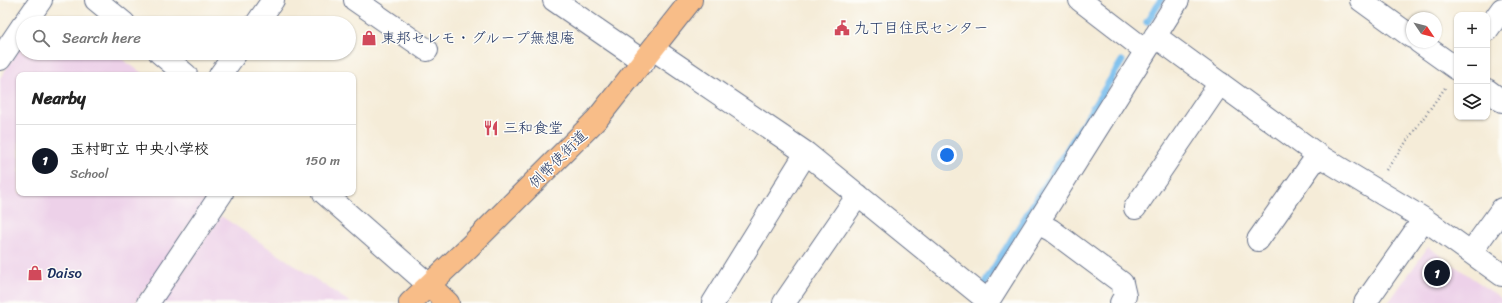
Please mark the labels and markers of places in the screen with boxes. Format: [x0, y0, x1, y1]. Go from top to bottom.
place label: 九丁目住民センター [854, 15, 988, 41]
public building icon: 九丁目住民センター [833, 19, 851, 37]
place label: 東邦セレモ・グループ無想庵 [381, 25, 575, 51]
shop icon: 東邦セレモ・グループ無想庵 [360, 29, 378, 47]
place label: 三和食堂 [503, 115, 563, 141]
restaurant icon: 三和食堂 [482, 119, 500, 137]
pin: 1 [1424, 258, 1450, 288]
place label: Daiso [47, 260, 83, 286]
shop icon: Daiso [26, 264, 44, 282]

